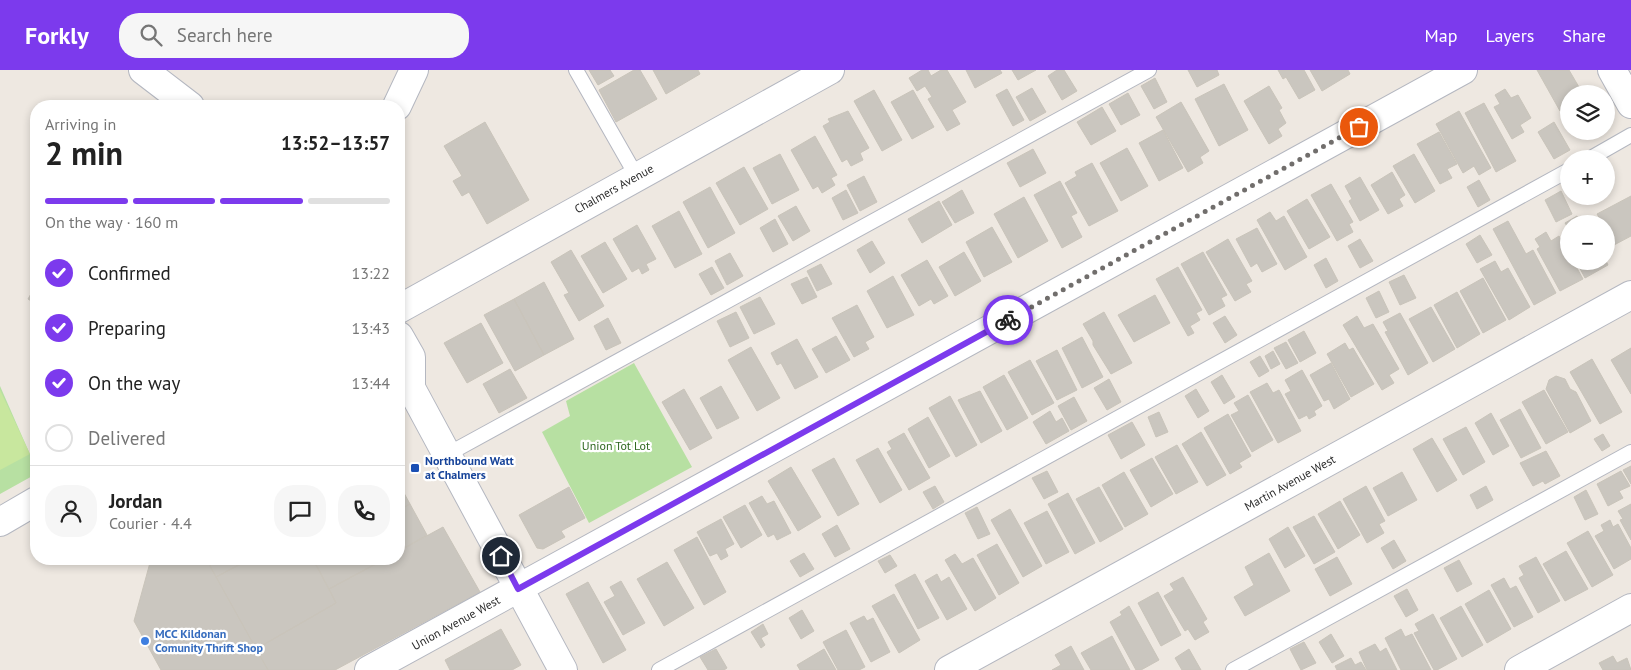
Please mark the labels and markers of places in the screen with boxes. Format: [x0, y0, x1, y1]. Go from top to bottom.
pin [1338, 106, 1380, 148]
place label: Northbound Watt at Chalmers [425, 453, 515, 482]
marker: Northbound Watt at Chalmers [409, 462, 421, 474]
pin [480, 535, 522, 577]
place label: MCC Kildonan Comunity Thrift Shop [155, 626, 264, 655]
marker: MCC Kildonan Comunity Thrift Shop [139, 635, 151, 647]

